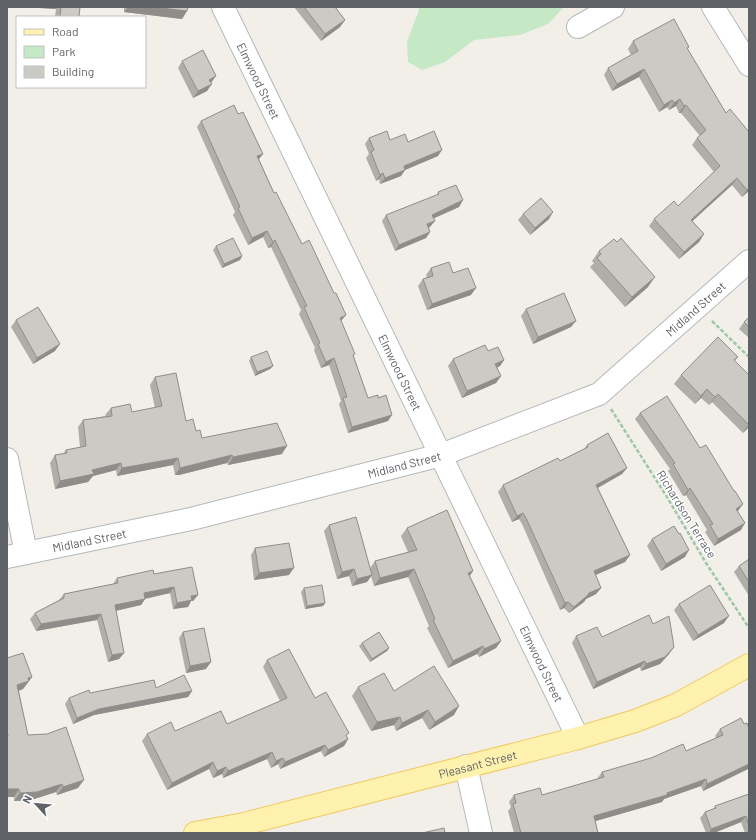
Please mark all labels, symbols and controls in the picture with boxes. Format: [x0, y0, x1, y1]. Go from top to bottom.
legend [16, 16, 146, 88]
text: Road [52, 24, 79, 38]
street label: Elmwood Street [234, 40, 283, 121]
text: Park [52, 44, 76, 58]
text: Building [52, 64, 94, 78]
street label: Midland Street [662, 278, 728, 339]
street label: Elmwood Street [376, 332, 425, 413]
street label: Midland Street [366, 448, 442, 481]
street label: Richardson Terrace [654, 467, 720, 561]
street label: Midland Street [51, 526, 128, 554]
street label: Elmwood Street [517, 623, 566, 704]
street label: Pleasant Street [437, 747, 518, 781]
north arrow [16, 784, 56, 824]
text: N [19, 793, 34, 805]

